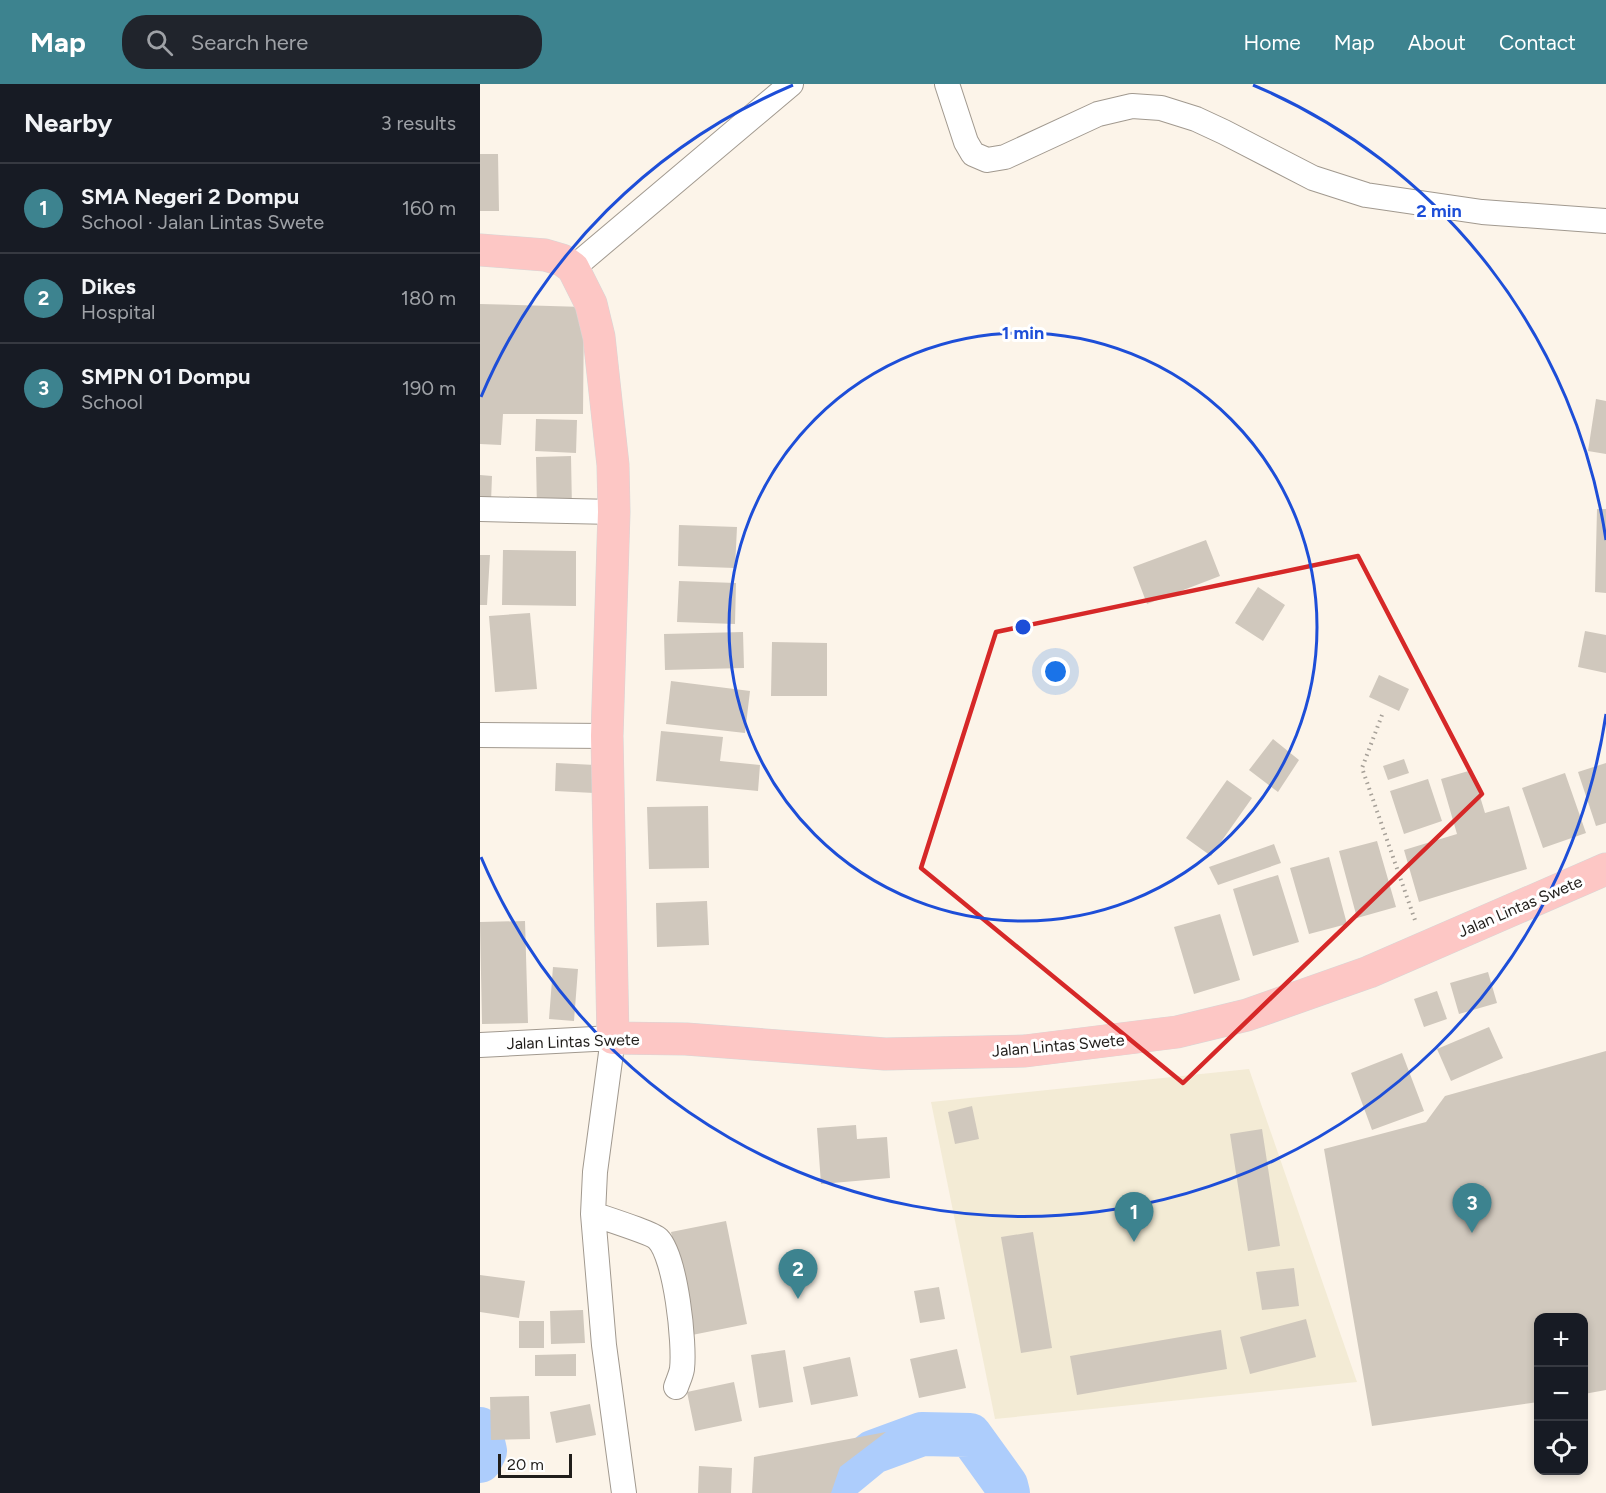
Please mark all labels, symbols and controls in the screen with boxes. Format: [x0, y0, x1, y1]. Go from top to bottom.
search box [122, 15, 542, 69]
text: Map [30, 25, 86, 59]
icon: search [143, 26, 176, 59]
text: Search here [191, 29, 308, 56]
text: Home [1244, 30, 1301, 55]
text: Map [1334, 30, 1375, 55]
text: About [1408, 30, 1466, 55]
text: Contact [1499, 30, 1576, 55]
text: Nearby [24, 107, 112, 139]
text: 3 results [381, 111, 456, 135]
text: SMA Negeri 2 Dompu [81, 183, 299, 210]
text: 1 [39, 196, 48, 220]
text: 160 m [402, 196, 456, 220]
text: 2 min [1416, 200, 1462, 222]
text: School · Jalan Lintas Swete [81, 210, 324, 234]
text: Dikes [81, 273, 136, 300]
text: 2 [38, 286, 49, 310]
text: 180 m [401, 286, 456, 310]
text: Hospital [81, 300, 156, 324]
text: 1 min [1002, 322, 1044, 344]
text: SMPN 01 Dompu [81, 363, 251, 390]
text: 3 [38, 376, 49, 400]
text: 190 m [402, 376, 456, 400]
text: School [81, 390, 143, 414]
centre of rings [1013, 617, 1033, 637]
your location [1041, 657, 1070, 686]
street label: Jalan Lintas Swete [1455, 872, 1585, 941]
street label: Jalan Lintas Swete [506, 1030, 640, 1053]
street label: Jalan Lintas Swete [991, 1030, 1125, 1061]
pin: 3 [1452, 1184, 1492, 1233]
pin: 1 [1114, 1192, 1154, 1242]
pin: 2 [778, 1250, 818, 1299]
map controls [1534, 1313, 1588, 1475]
button: + [1534, 1313, 1588, 1367]
button: − [1534, 1367, 1588, 1421]
button: locate [1534, 1421, 1588, 1475]
scale bar [498, 1451, 572, 1478]
text: 20 m [507, 1455, 544, 1474]

